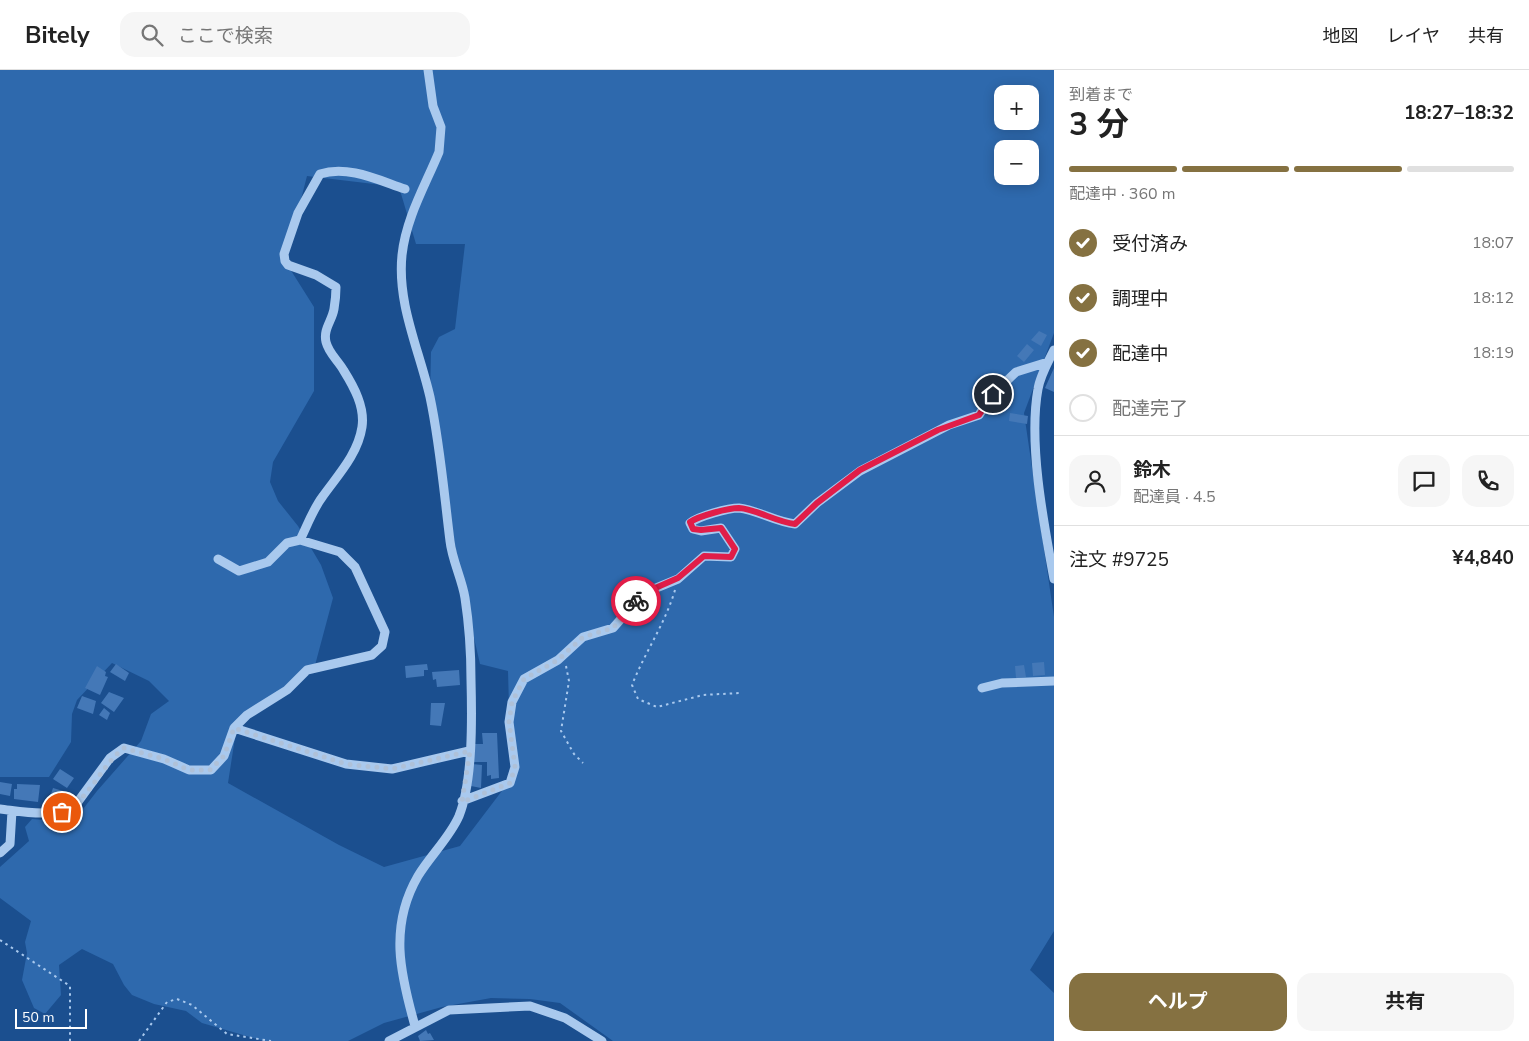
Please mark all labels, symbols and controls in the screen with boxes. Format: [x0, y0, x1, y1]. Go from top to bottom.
search box [120, 12, 470, 57]
text: Bitely [25, 19, 90, 51]
icon: search [138, 21, 166, 49]
text: ここで検索 [178, 23, 273, 49]
text: 地図 [1323, 24, 1359, 48]
text: レイヤ [1387, 24, 1440, 48]
text: 共有 [1468, 24, 1504, 48]
text: 到着まで [1069, 84, 1133, 106]
map controls [994, 85, 1039, 185]
button: + [994, 85, 1039, 130]
text: 18:27–18:32 [1404, 100, 1514, 126]
text: 3 分 [1069, 103, 1129, 146]
button: − [994, 140, 1039, 185]
text: 配達中 · 360 m [1069, 183, 1175, 205]
icon: check [1069, 229, 1097, 257]
text: 受付済み [1112, 231, 1188, 257]
text: 18:07 [1472, 232, 1514, 254]
icon: check [1069, 284, 1097, 312]
text: 調理中 [1112, 286, 1169, 312]
text: 18:12 [1472, 287, 1514, 309]
icon: check [1069, 339, 1097, 367]
text: 配達中 [1112, 341, 1169, 367]
text: 18:19 [1472, 342, 1514, 364]
pin [972, 373, 1014, 415]
icon: home [979, 380, 1007, 408]
text: 配達完了 [1112, 396, 1188, 422]
button: person [1069, 455, 1121, 507]
button: chat [1398, 455, 1450, 507]
button: phone [1462, 455, 1514, 507]
text: 鈴木 [1133, 457, 1171, 483]
text: 配達員 · 4.5 [1133, 486, 1216, 508]
text: ¥4,840 [1452, 545, 1514, 571]
text: 注文 #9725 [1069, 547, 1169, 573]
courier [611, 576, 661, 626]
icon: bike [622, 587, 650, 615]
pin [41, 791, 83, 833]
icon: bag [48, 798, 76, 826]
button: ヘルプ [1069, 973, 1287, 1031]
button: 共有 [1297, 973, 1514, 1031]
scale bar [15, 1006, 88, 1029]
text: 50 m [22, 1008, 54, 1027]

